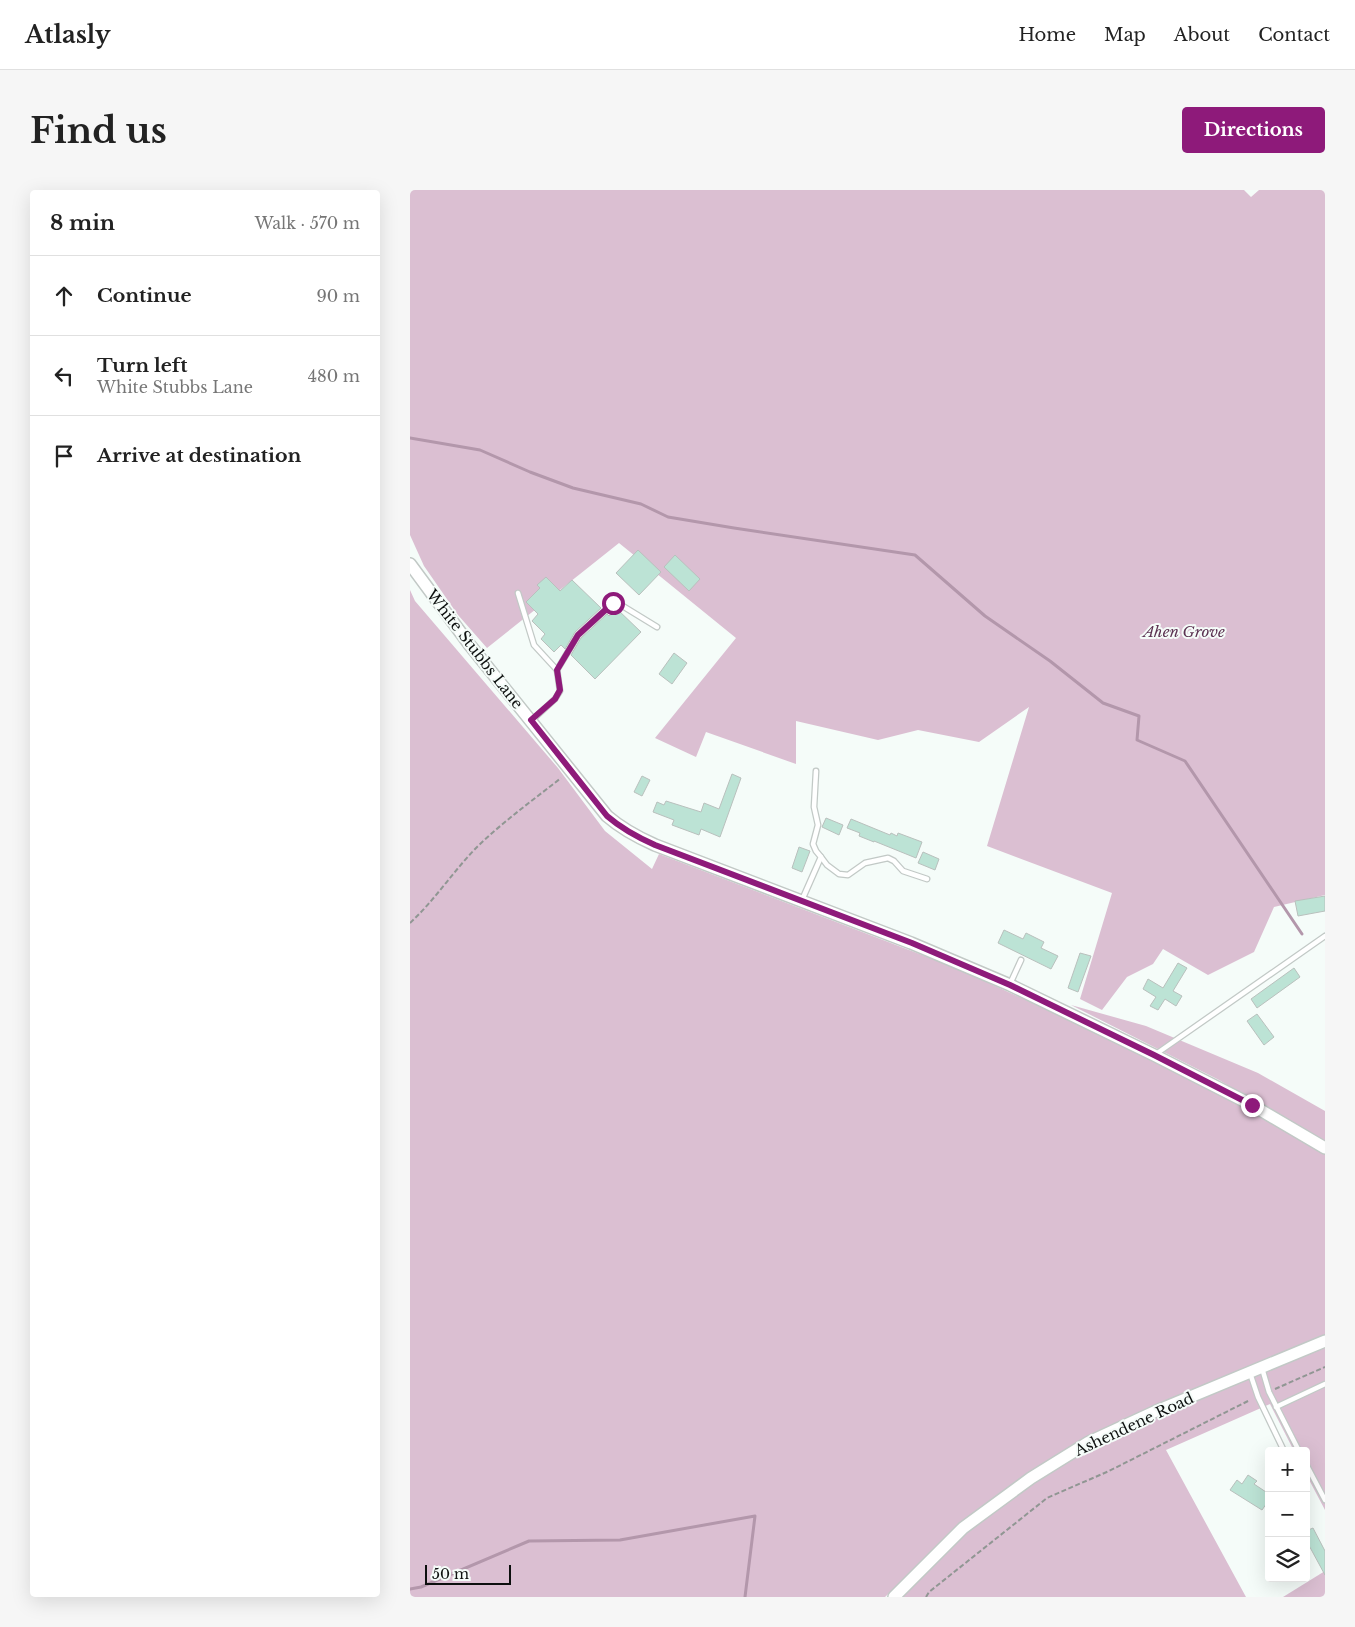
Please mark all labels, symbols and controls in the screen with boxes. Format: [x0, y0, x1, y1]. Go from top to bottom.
text: Atlasly [25, 20, 111, 49]
text: Home [1018, 24, 1076, 46]
text: Map [1104, 24, 1146, 46]
text: About [1174, 24, 1230, 46]
text: Contact [1258, 24, 1330, 46]
button: Directions [1182, 107, 1325, 153]
text: Find us [30, 109, 167, 152]
text: 8 min [50, 210, 115, 236]
text: Walk · 570 m [255, 213, 360, 233]
icon: ahead [50, 282, 78, 310]
text: Continue [97, 284, 192, 307]
text: 90 m [317, 286, 360, 306]
text: Turn left [97, 354, 188, 377]
icon: left [50, 362, 78, 390]
text: 480 m [308, 366, 360, 386]
text: White Stubbs Lane [97, 377, 253, 397]
icon: arrive [50, 442, 78, 470]
text: Arrive at destination [97, 444, 301, 467]
street label: White Stubbs Lane [422, 585, 527, 712]
route start [602, 592, 625, 615]
park label: Ahen Grove [1141, 622, 1225, 641]
route end [1241, 1094, 1264, 1117]
street label: Ashendene Road [1070, 1388, 1197, 1460]
map controls [1265, 1447, 1310, 1582]
button: + [1265, 1447, 1310, 1492]
button: − [1265, 1492, 1310, 1537]
button: layers [1265, 1537, 1310, 1582]
scale bar [425, 1562, 511, 1585]
text: 50 m [432, 1565, 469, 1583]

